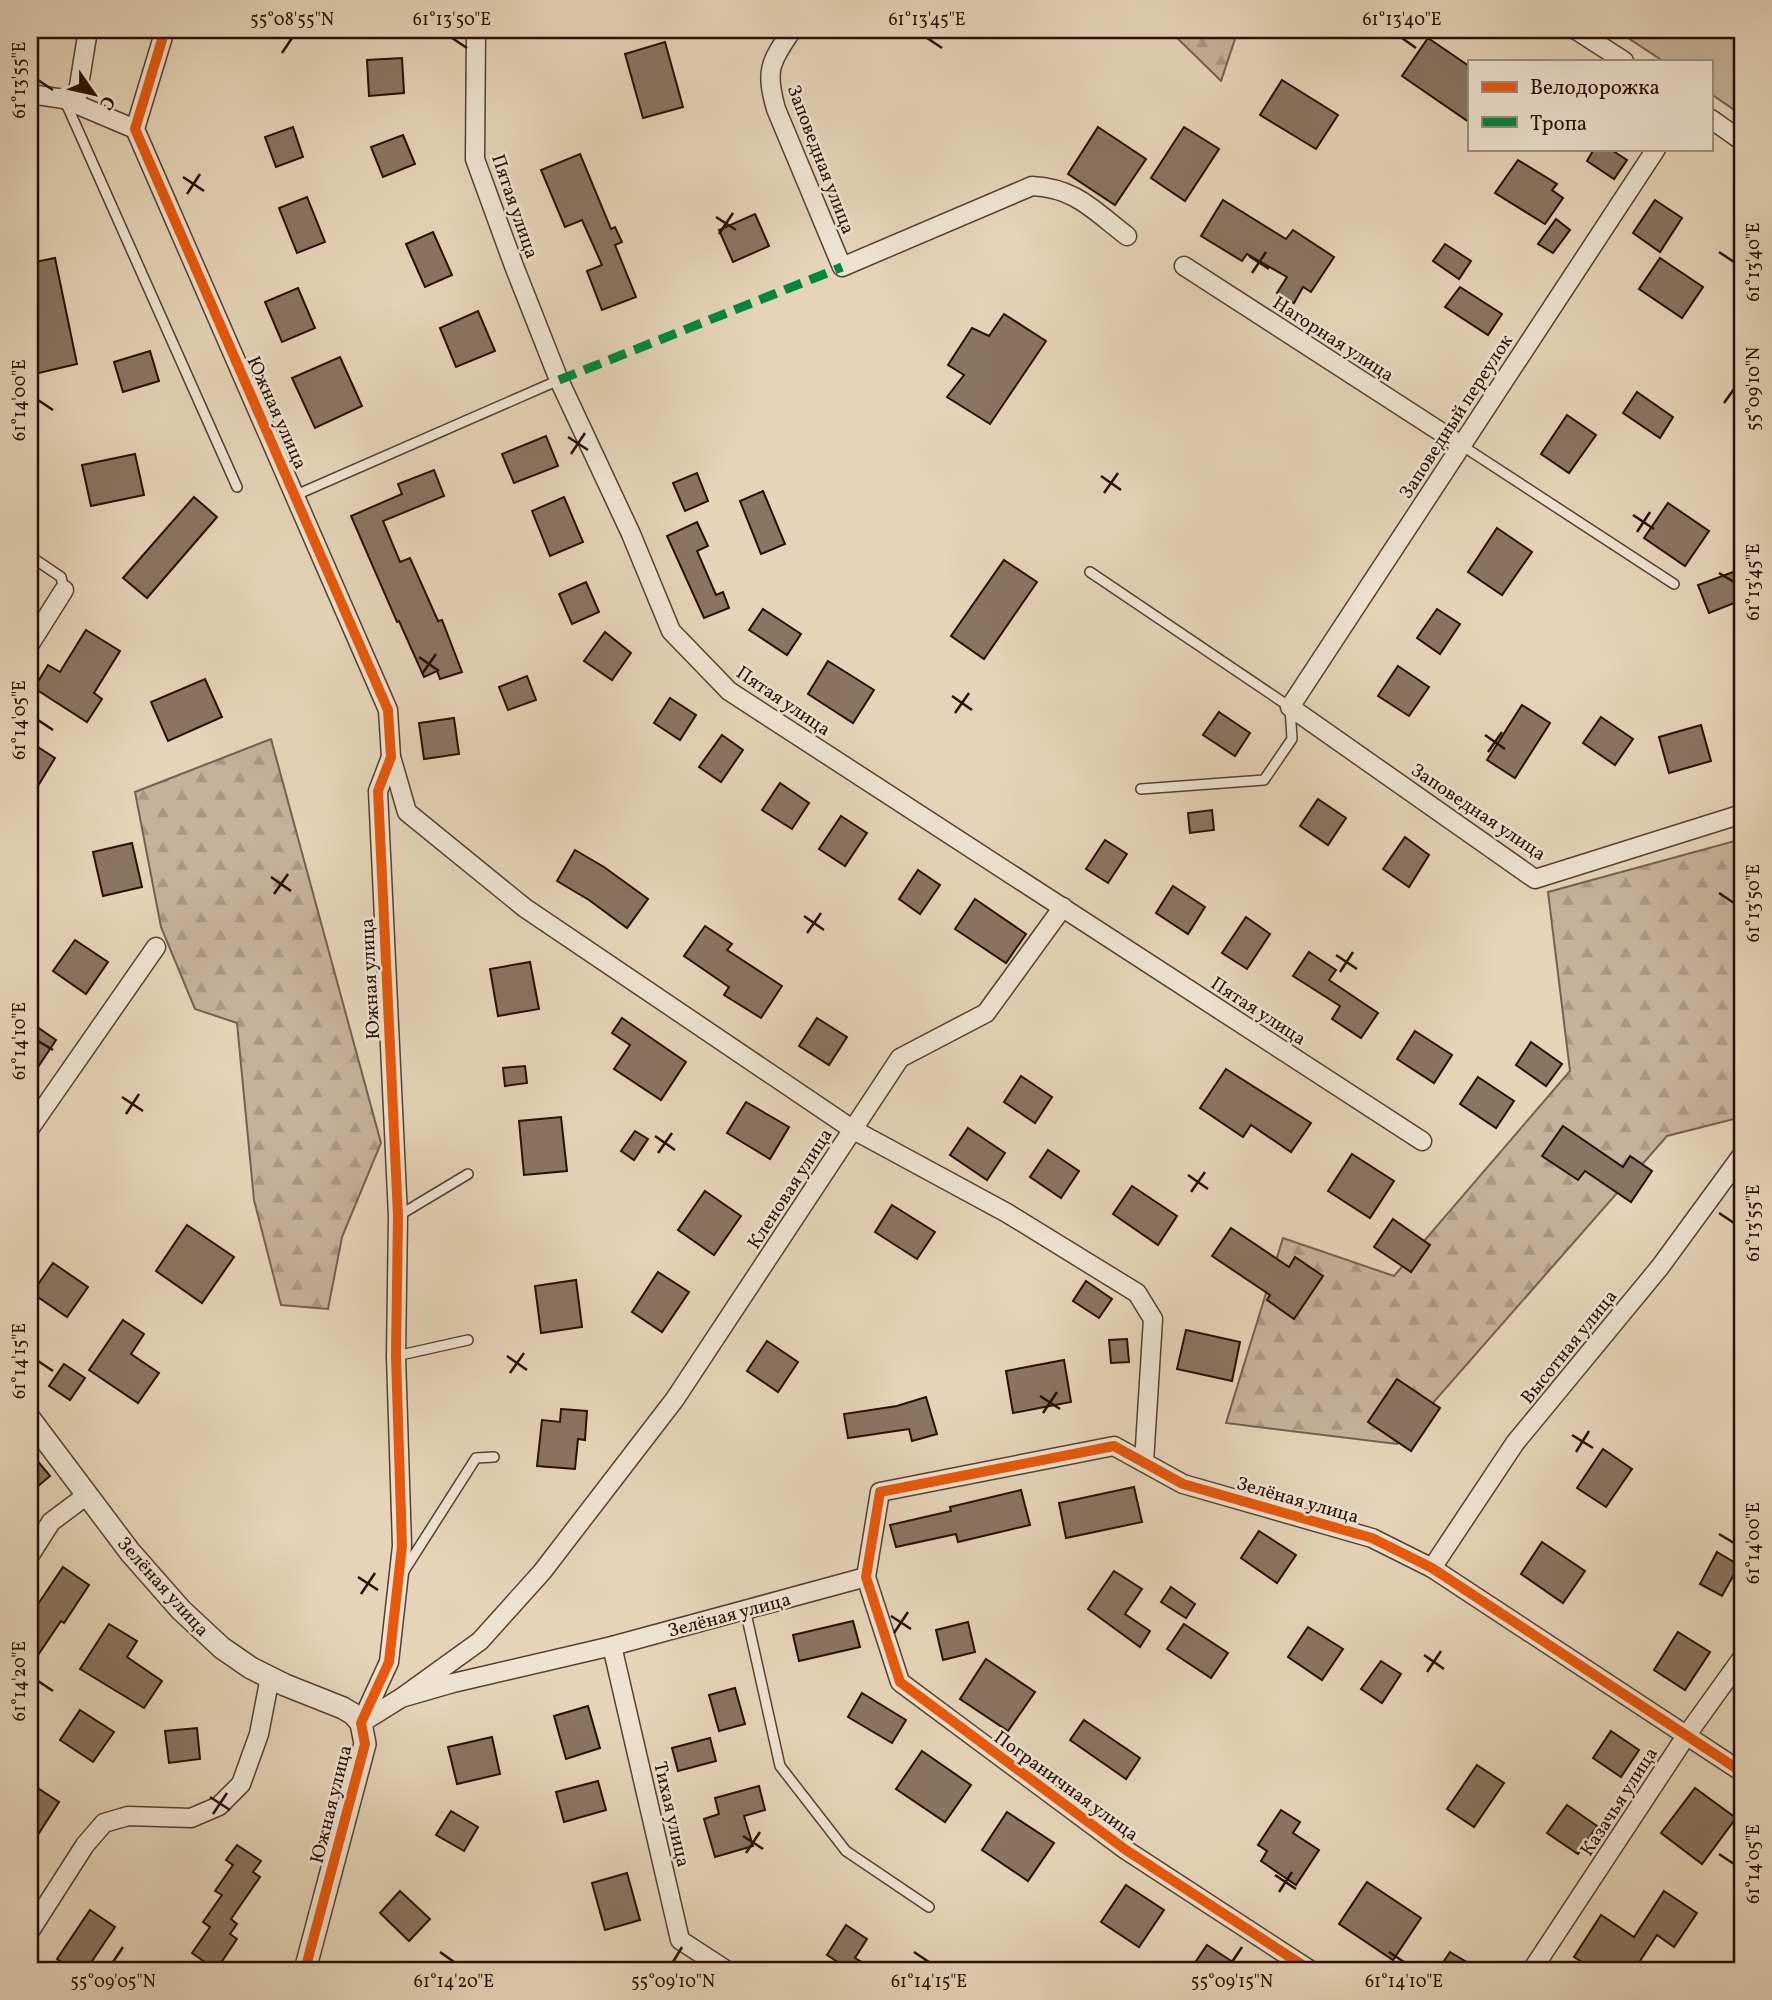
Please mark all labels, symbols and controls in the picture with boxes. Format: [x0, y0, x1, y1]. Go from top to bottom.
text: 55°08'55"N [250, 8, 334, 33]
text: 61°13'50"E [413, 8, 491, 33]
text: 61°13'45"E [888, 8, 966, 33]
text: 61°13'40"E [1362, 8, 1442, 33]
text: 61°13'55"E [8, 41, 33, 118]
north arrow [60, 60, 130, 130]
legend [1468, 60, 1712, 150]
text: Велодорожка [1530, 74, 1660, 103]
street label: Заповедная улица [780, 81, 861, 238]
text: С [92, 90, 121, 115]
text: Тропа [1530, 110, 1587, 139]
street label: Пятая улица [484, 151, 544, 262]
text: 61°13'40"E [1742, 222, 1767, 302]
street label: Нагорная улица [1267, 291, 1399, 389]
street label: Заповедный переулок [1394, 330, 1520, 504]
text: 55°09'10"N [1742, 347, 1767, 431]
street label: Южная улица [240, 352, 313, 474]
text: 61°14'00"E [8, 359, 33, 441]
text: 61°13'45"E [1742, 543, 1767, 621]
street label: Пятая улица [730, 660, 835, 743]
text: 61°14'05"E [8, 680, 33, 760]
street label: Заповедная улица [1405, 758, 1551, 868]
text: 61°13'50"E [1742, 864, 1767, 942]
street label: Южная улица [355, 918, 387, 1040]
street label: Пятая улица [1205, 971, 1311, 1052]
text: 61°14'10"E [8, 1002, 33, 1080]
street label: Кленовая улица [742, 1124, 839, 1254]
text: 61°13'55"E [1742, 1184, 1767, 1261]
street label: Высотная улица [1515, 1285, 1624, 1410]
text: 61°14'15"E [8, 1323, 33, 1399]
street label: Зелёная улица [1233, 1471, 1362, 1531]
text: 61°14'00"E [1742, 1502, 1767, 1584]
street label: Зелёная улица [111, 1532, 214, 1643]
street label: Зелёная улица [665, 1587, 794, 1645]
text: 61°14'20"E [8, 1641, 33, 1721]
street label: Пограничная улица [988, 1725, 1144, 1848]
street label: Южная улица [305, 1742, 359, 1867]
street label: Казачья улица [1575, 1743, 1665, 1862]
street label: Тихая улица [646, 1759, 696, 1870]
text: 61°14'05"E [1742, 1824, 1767, 1904]
text: 55°09'05"N [70, 1970, 156, 1995]
text: 61°14'20"E [414, 1970, 494, 1995]
text: 55°09'10"N [631, 1970, 715, 1995]
text: 61°14'15"E [891, 1970, 967, 1995]
text: 55°09'15"N [1191, 1970, 1273, 1995]
text: 61°14'10"E [1365, 1970, 1443, 1995]

